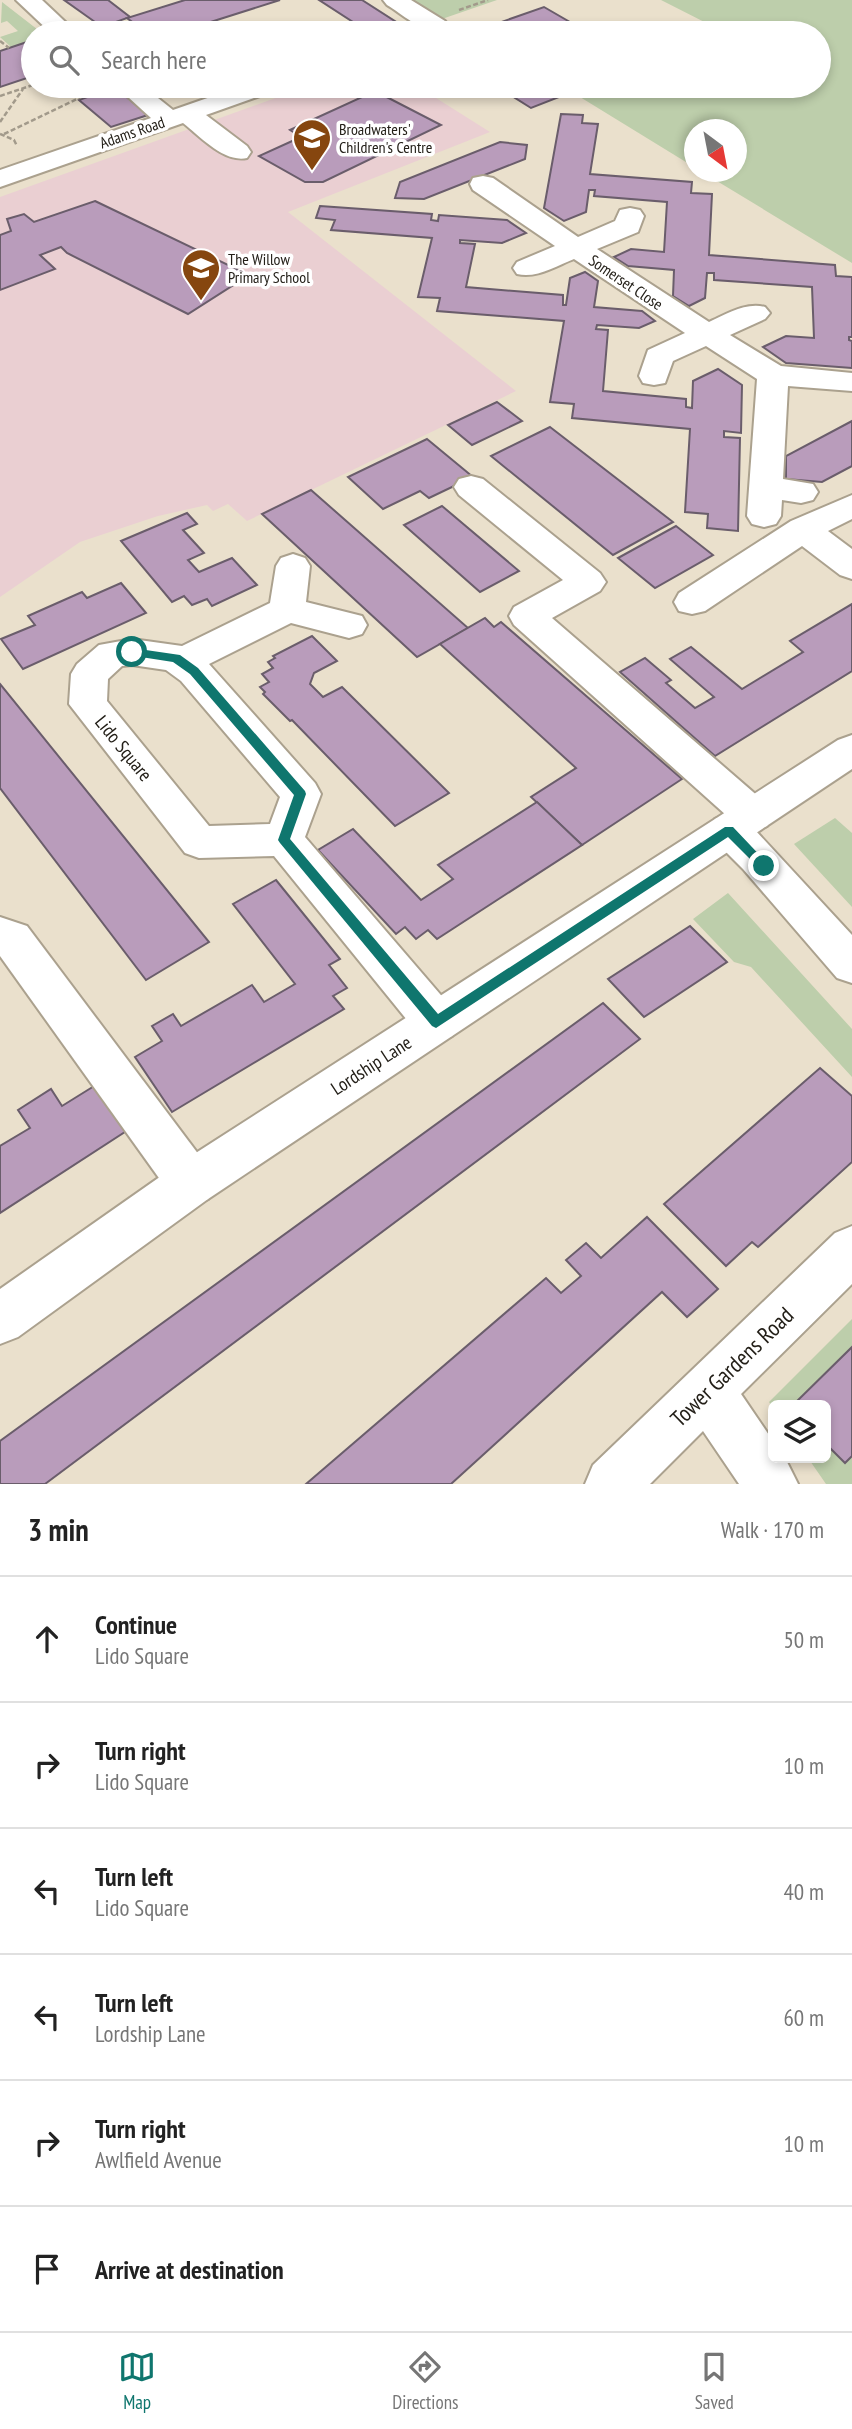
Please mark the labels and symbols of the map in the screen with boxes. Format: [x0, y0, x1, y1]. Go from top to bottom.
street label: Adams Road [97, 112, 167, 152]
school or university icon: Broadwaters' Children's Centre [291, 117, 333, 172]
place label: Broadwaters' Children's Centre [339, 119, 432, 157]
north arrow [684, 119, 747, 182]
school or university icon: The Willow Primary School [180, 247, 222, 302]
place label: The Willow Primary School [228, 249, 310, 287]
street label: Somerset Close [585, 250, 667, 314]
route start [116, 636, 147, 667]
street label: Lido Square [90, 710, 158, 786]
route end [748, 850, 779, 881]
street label: Lordship Lane [326, 1030, 416, 1100]
street label: Tower Gardens Road [664, 1301, 799, 1433]

